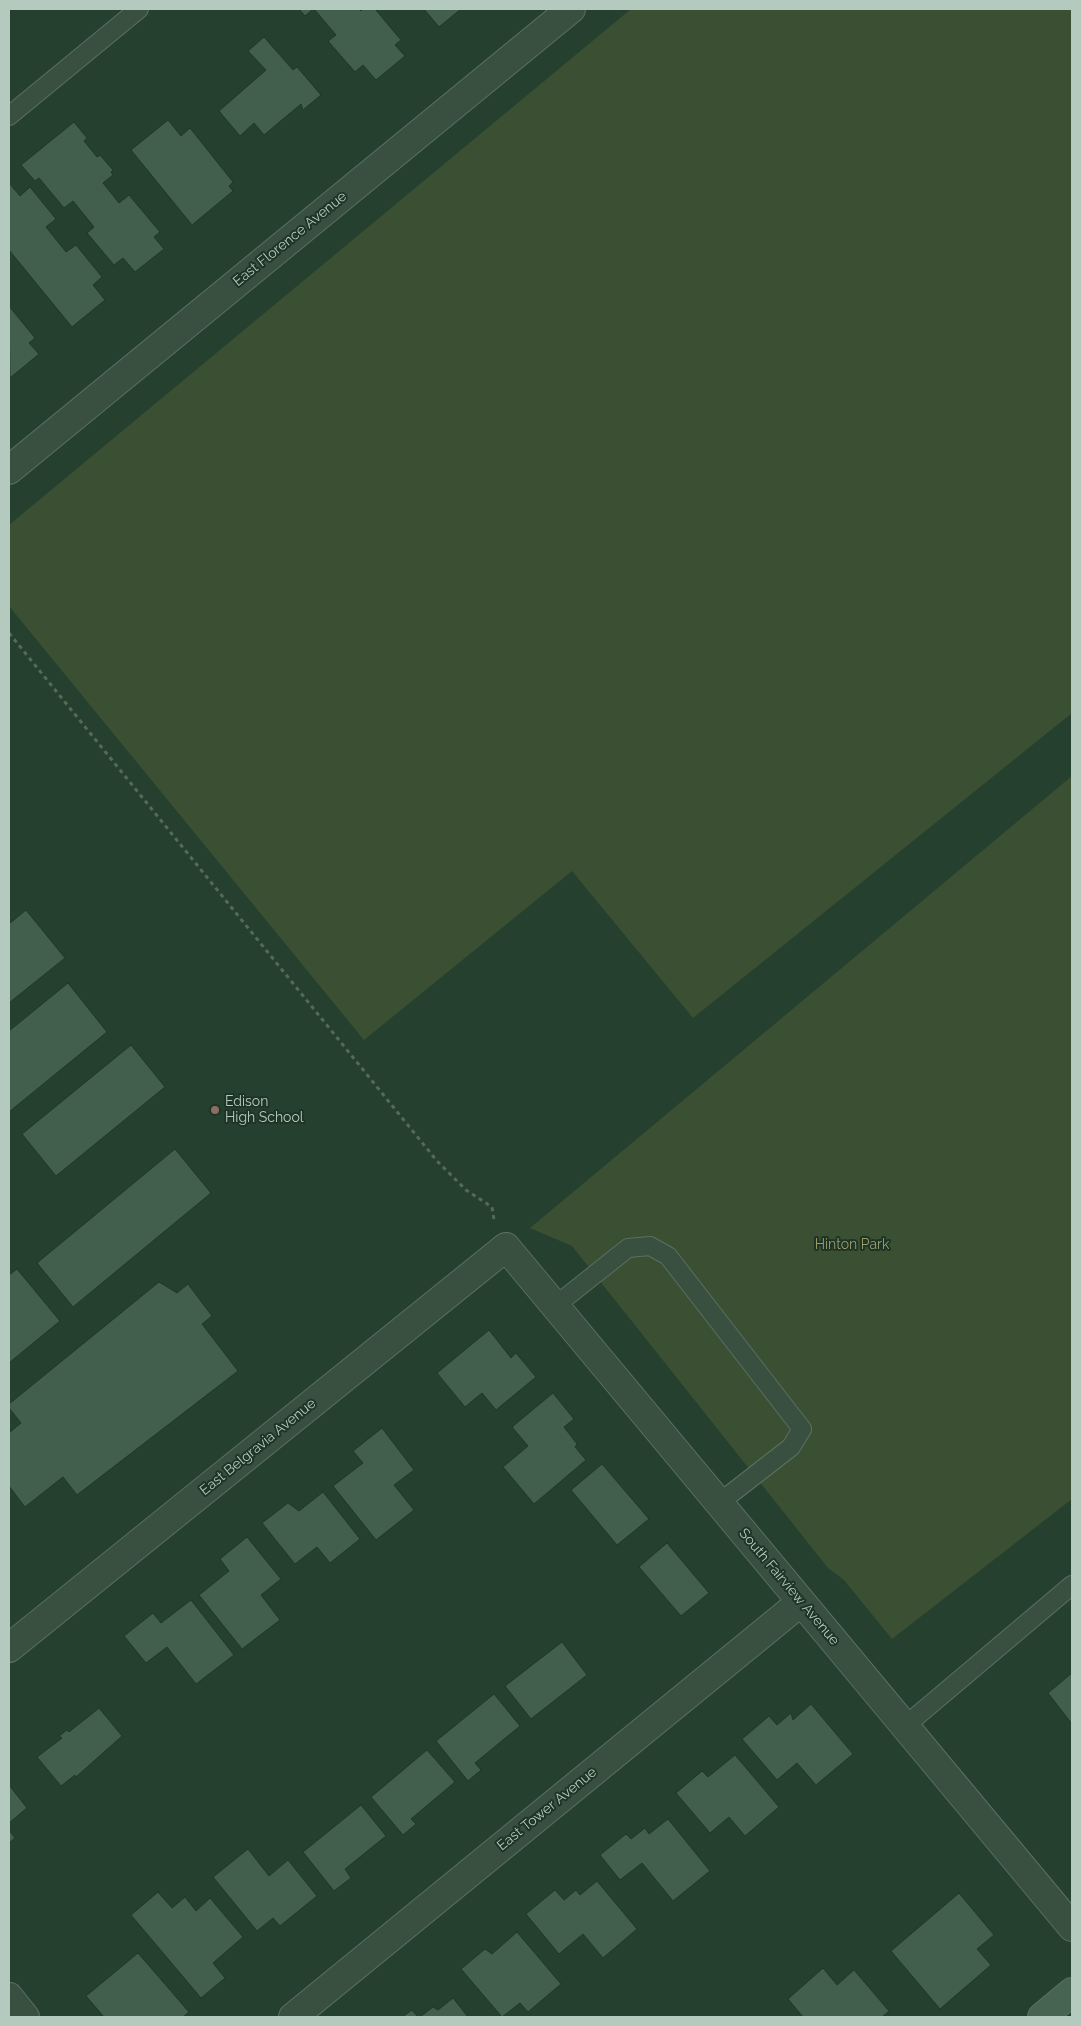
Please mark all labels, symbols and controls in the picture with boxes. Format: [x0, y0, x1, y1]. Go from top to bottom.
street label: East Florence Avenue [230, 188, 350, 290]
place label: Edison High School [225, 1094, 304, 1126]
marker: Edison High School [209, 1104, 221, 1116]
park label: Hinton Park [815, 1237, 889, 1253]
street label: East Belgravia Avenue [197, 1395, 319, 1499]
street label: South Fairview Avenue [735, 1525, 843, 1649]
street label: East Tower Avenue [494, 1764, 600, 1854]

